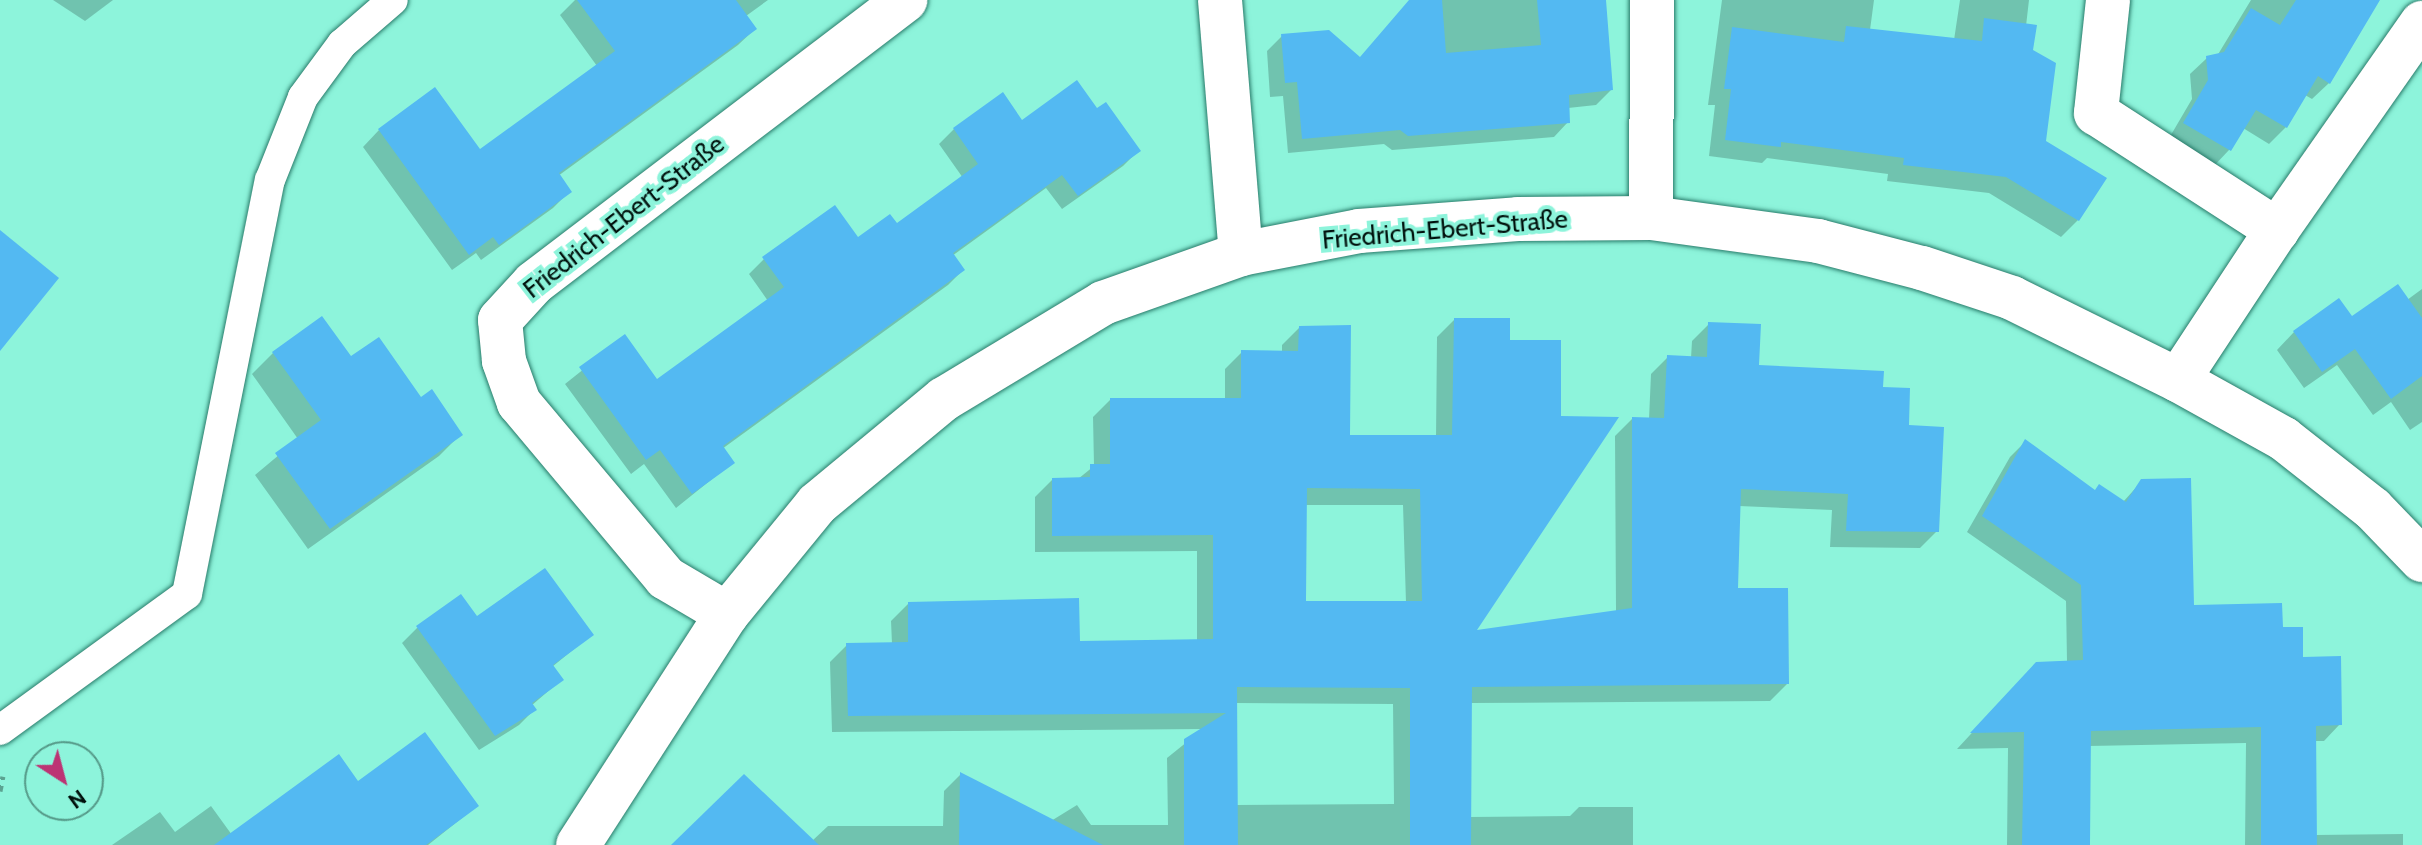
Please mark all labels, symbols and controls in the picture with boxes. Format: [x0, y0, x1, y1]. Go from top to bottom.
street label: Friedrich-Ebert-Straße [517, 129, 731, 305]
street label: Friedrich-Ebert-Straße [1321, 204, 1569, 256]
north arrow [24, 741, 104, 821]
text: N [63, 784, 91, 815]

